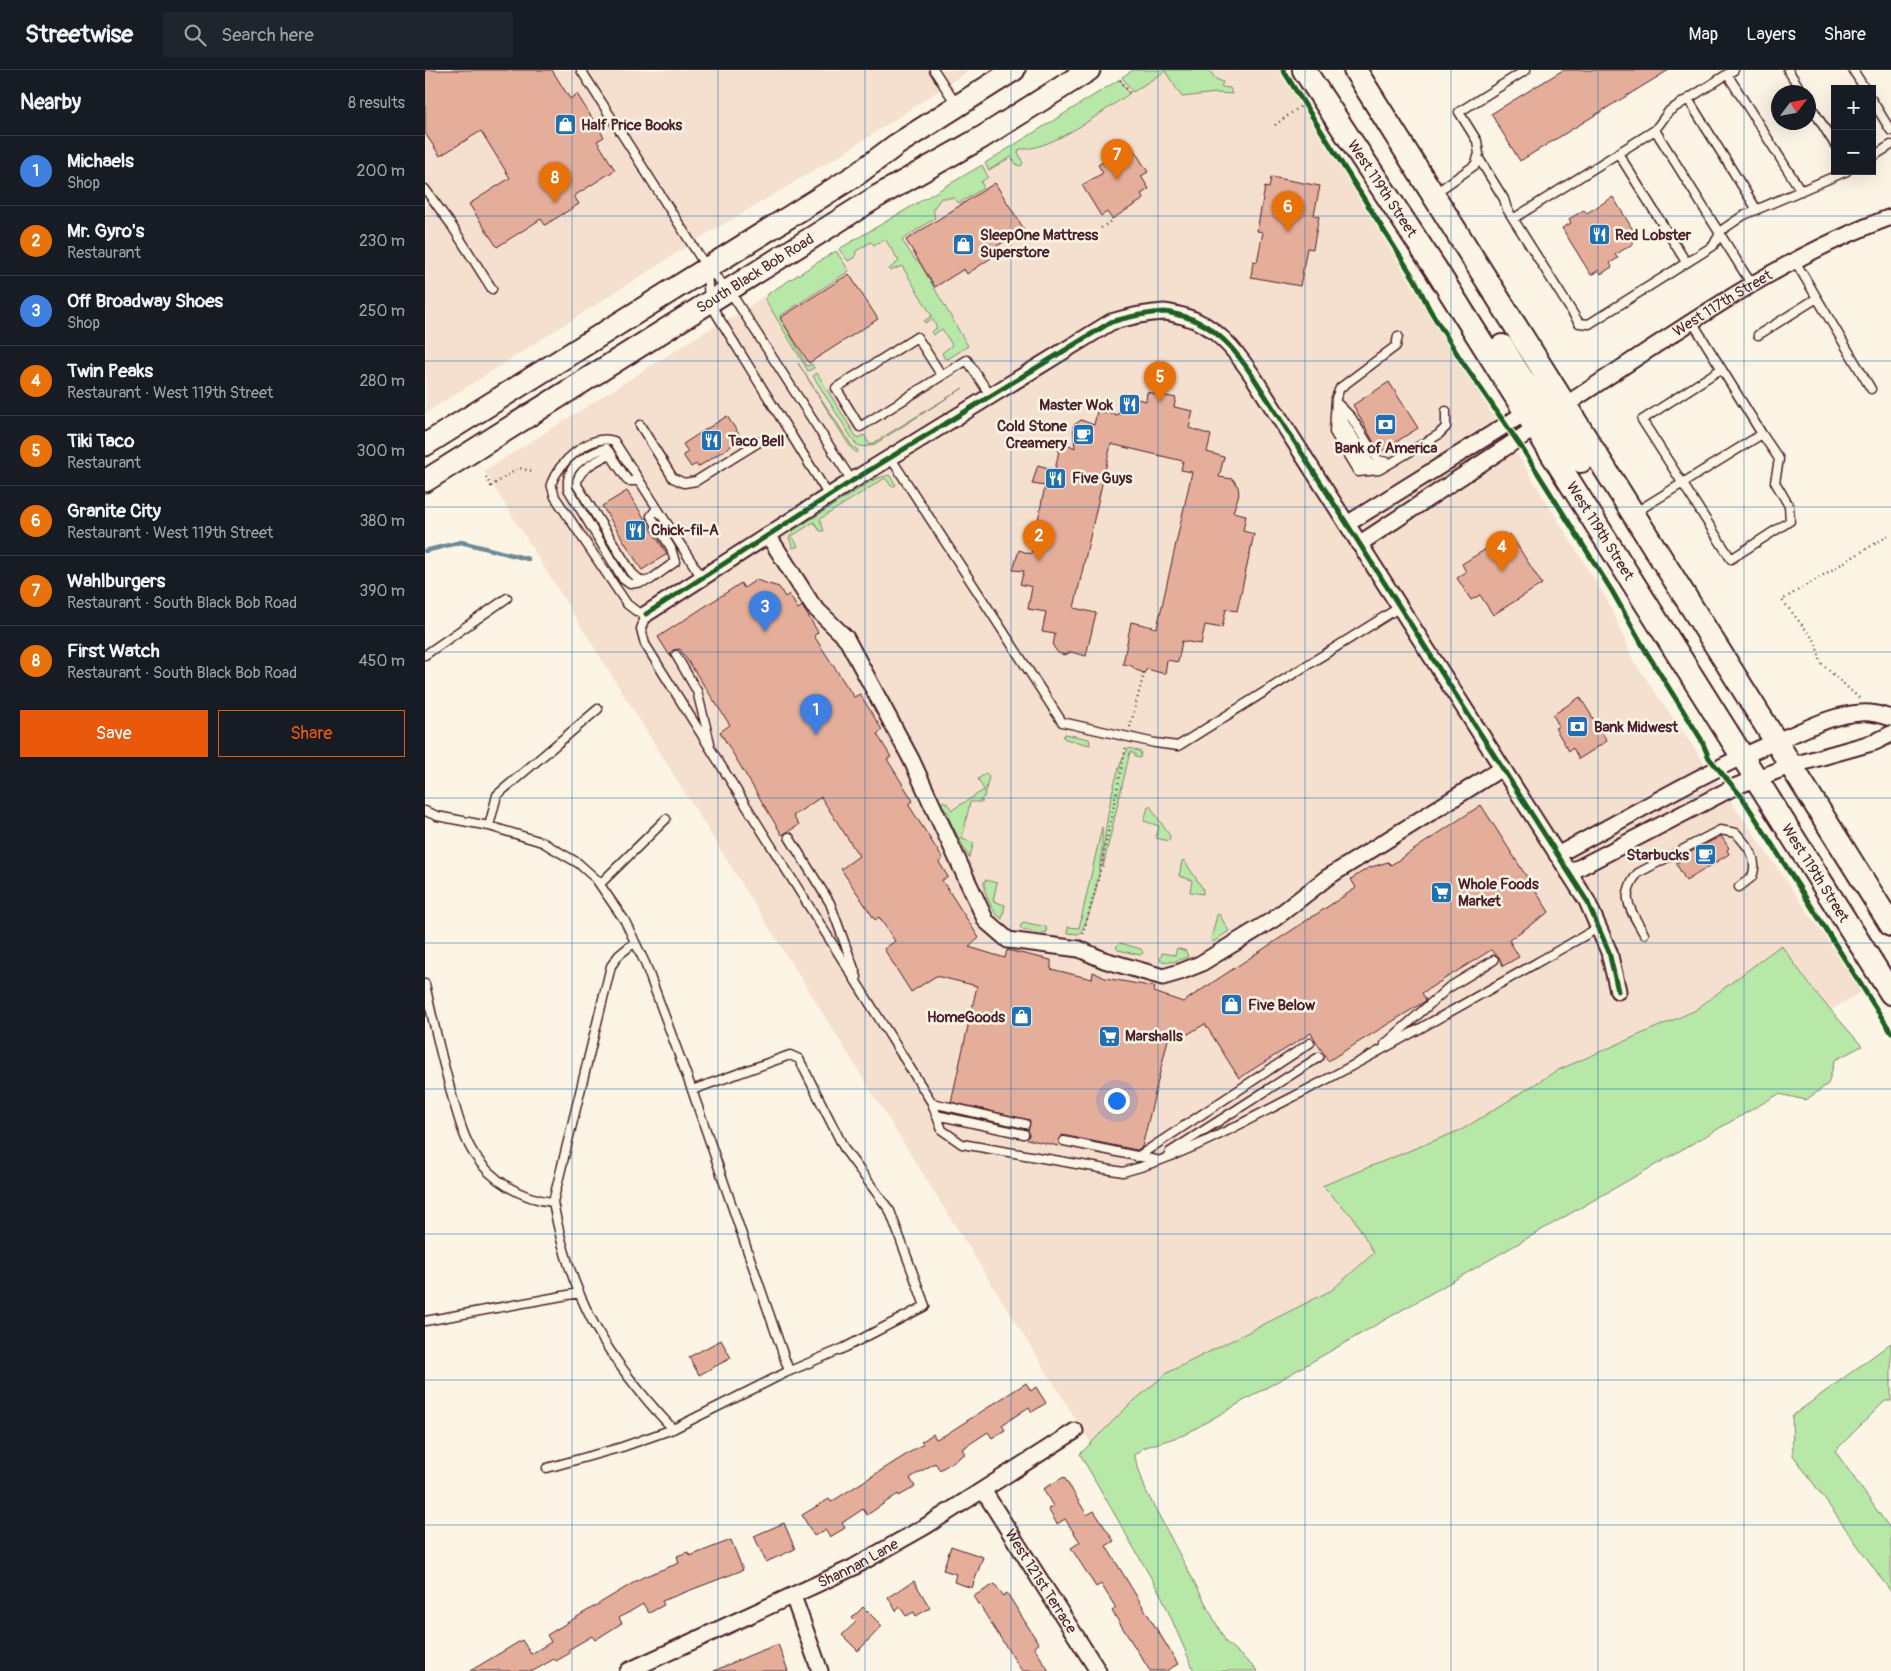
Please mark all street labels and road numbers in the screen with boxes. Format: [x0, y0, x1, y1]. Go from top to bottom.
street label: West 119th Street [1343, 136, 1422, 242]
street label: South Black Bob Road [693, 230, 818, 318]
street label: West 117th Street [1669, 265, 1777, 341]
street label: West 119th Street [1562, 478, 1639, 585]
street label: West 119th Street [1777, 820, 1854, 927]
street label: West 121st Terrace [1000, 1526, 1081, 1638]
street label: Shannan Lane [815, 1534, 902, 1592]

